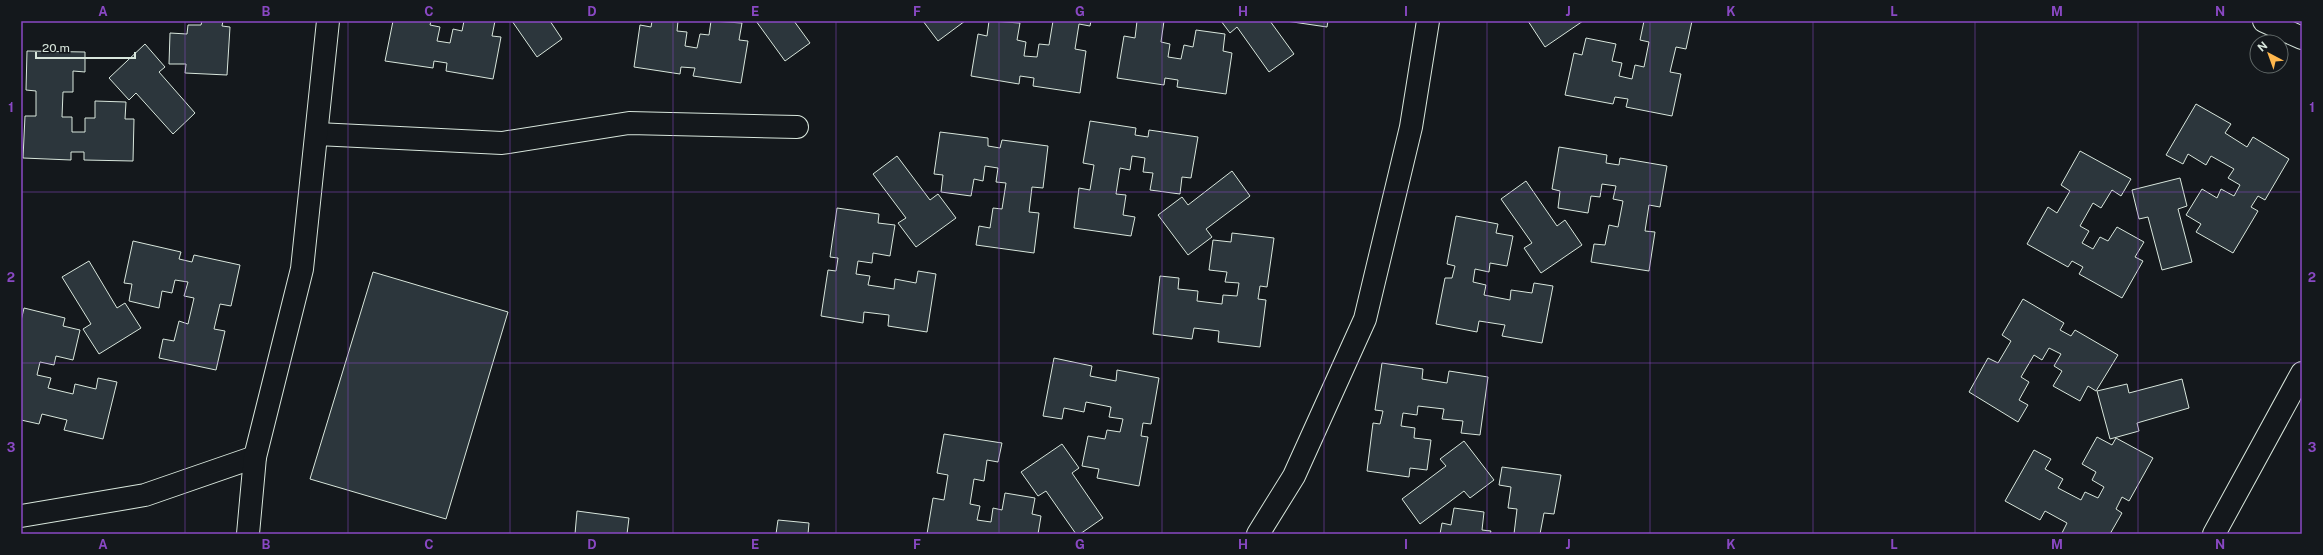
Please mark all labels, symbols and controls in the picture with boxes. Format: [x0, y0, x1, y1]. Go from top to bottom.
text: A [98, 4, 108, 19]
text: B [262, 4, 271, 19]
text: C [424, 4, 434, 19]
text: D [587, 4, 597, 19]
text: E [751, 4, 759, 19]
text: F [913, 4, 921, 19]
text: G [1075, 4, 1085, 19]
text: H [1238, 4, 1248, 19]
text: I [1404, 4, 1408, 19]
text: J [1565, 4, 1571, 19]
text: K [1726, 4, 1736, 19]
text: L [1890, 4, 1898, 19]
text: M [2051, 4, 2063, 19]
text: N [2215, 4, 2225, 19]
scale bar [36, 34, 135, 60]
north arrow [2249, 34, 2289, 74]
text: N [2255, 39, 2270, 54]
text: 20 m [42, 41, 70, 55]
text: 1 [8, 100, 14, 115]
text: 1 [2309, 100, 2315, 115]
text: 2 [7, 270, 15, 285]
text: 2 [2308, 270, 2316, 285]
text: 3 [7, 440, 16, 455]
text: 3 [2308, 440, 2317, 455]
text: A [98, 537, 108, 552]
text: B [262, 537, 271, 552]
text: C [424, 537, 434, 552]
text: D [587, 537, 597, 552]
text: E [751, 537, 759, 552]
text: F [913, 537, 921, 552]
text: G [1075, 537, 1085, 552]
text: H [1238, 537, 1248, 552]
text: I [1404, 537, 1408, 552]
text: J [1565, 537, 1571, 552]
text: K [1726, 537, 1736, 552]
text: L [1890, 537, 1898, 552]
text: M [2051, 537, 2063, 552]
text: N [2215, 537, 2225, 552]

